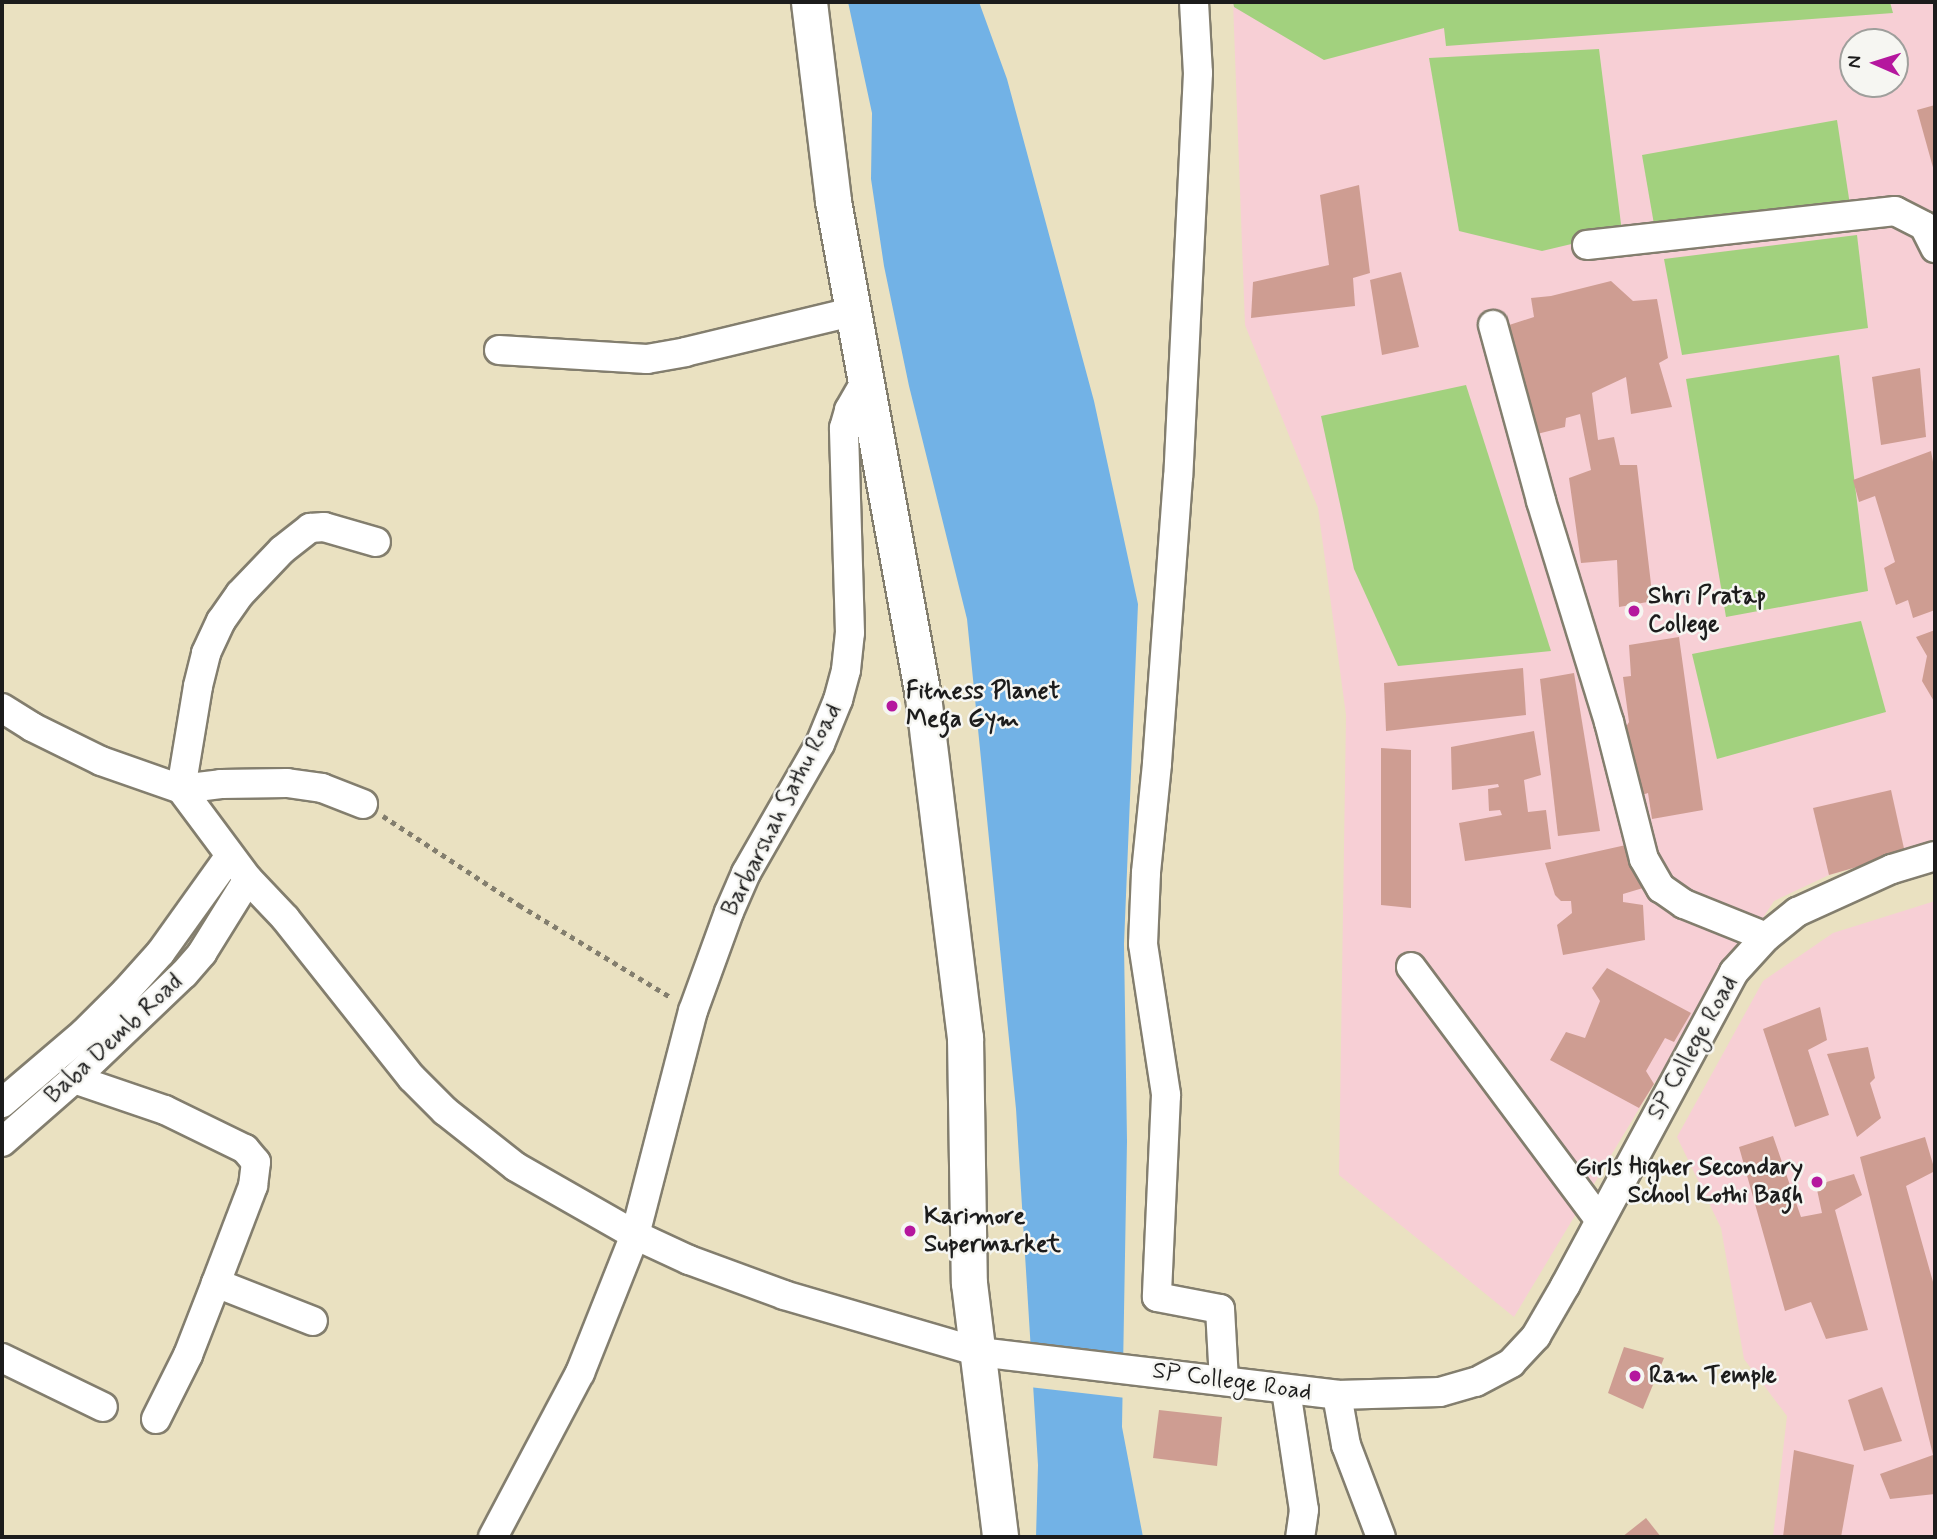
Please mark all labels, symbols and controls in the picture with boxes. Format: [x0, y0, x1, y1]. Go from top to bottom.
north arrow [1839, 28, 1909, 98]
text: N [1842, 55, 1867, 69]
place label: Shri Pratap College [1648, 583, 1765, 639]
marker: Shri Pratap College [1626, 603, 1642, 619]
place label: Fitness Planet Mega Gym [906, 678, 1067, 734]
marker: Fitness Planet Mega Gym [884, 698, 900, 714]
street label: Barbarshah Sathu Road [716, 699, 848, 921]
street label: Baba Demb Road [39, 968, 189, 1110]
street label: SP College Road [1642, 971, 1744, 1125]
place label: Girls Higher Secondary School Kothi Bagh [1568, 1154, 1803, 1210]
marker: Girls Higher Secondary School Kothi Bagh [1809, 1174, 1825, 1190]
place label: Karimore Supermarket [924, 1203, 1061, 1259]
marker: Karimore Supermarket [902, 1223, 918, 1239]
street label: SP College Road [1151, 1357, 1313, 1407]
place label: Ram Temple [1649, 1362, 1776, 1390]
marker: Ram Temple [1627, 1368, 1643, 1384]

